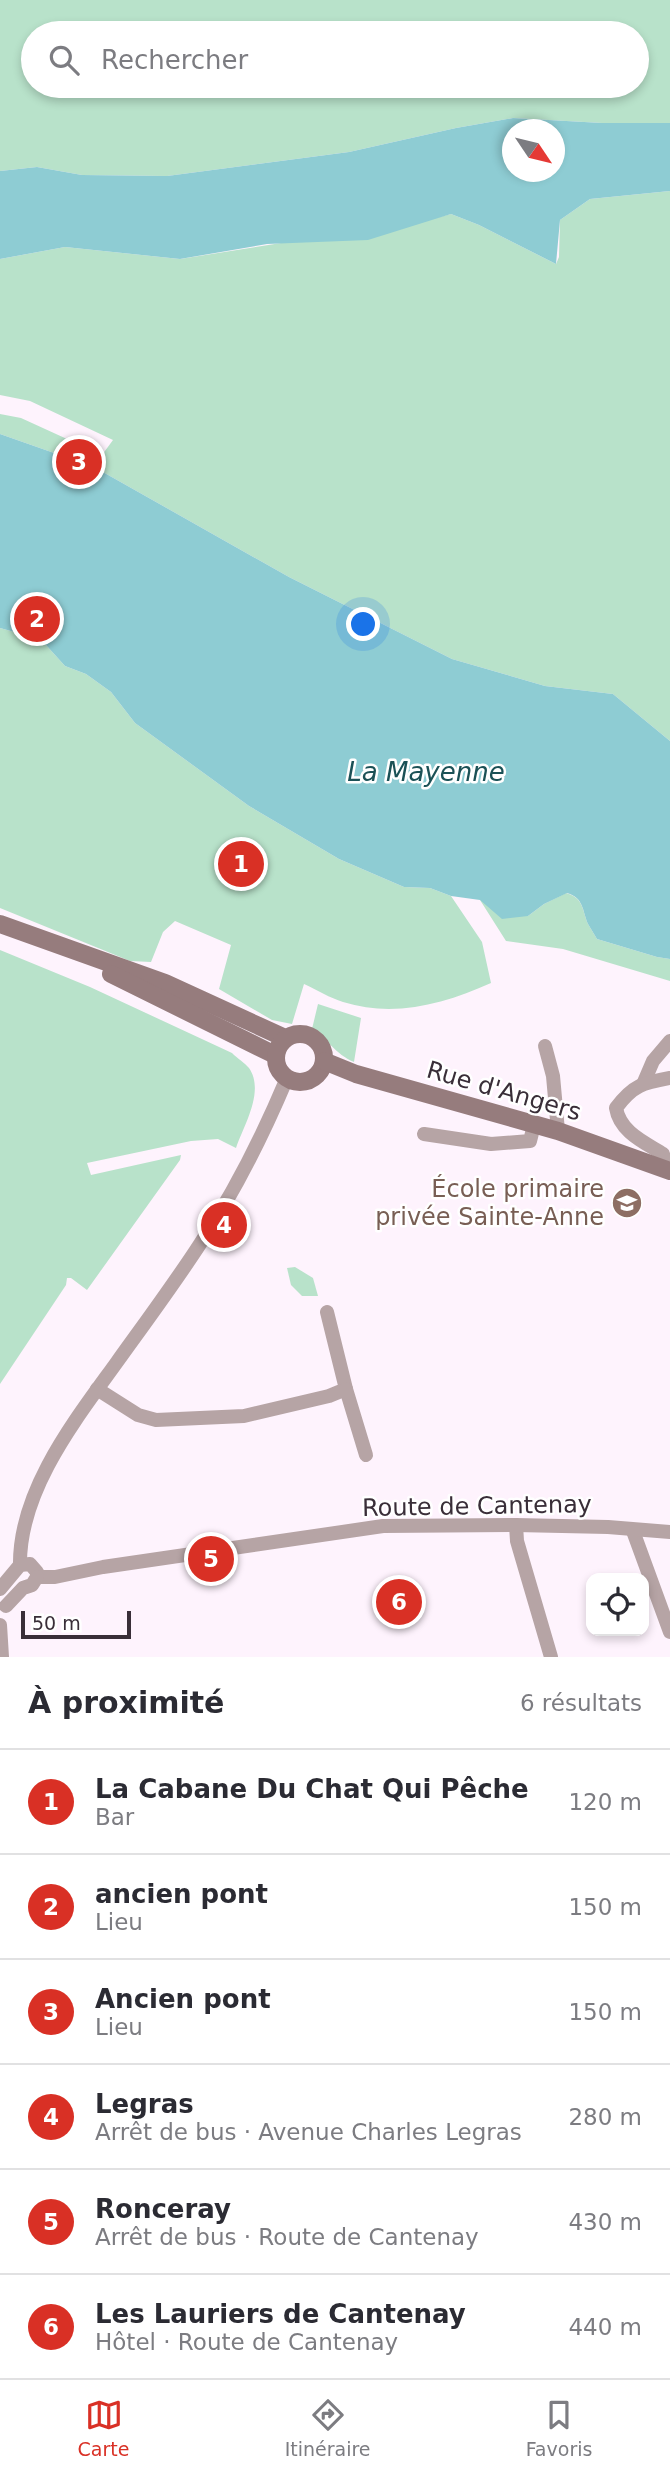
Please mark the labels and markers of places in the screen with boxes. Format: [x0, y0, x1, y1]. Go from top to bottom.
pin: 3 [56, 436, 102, 488]
pin: 2 [14, 593, 60, 645]
pin: 1 [218, 838, 264, 890]
place label: École primaire privée Sainte-Anne [375, 1174, 604, 1231]
school or university icon: École primaire privée Sainte-Anne [610, 1186, 644, 1220]
pin: 4 [201, 1199, 247, 1251]
pin: 5 [188, 1533, 234, 1585]
pin: 6 [376, 1576, 422, 1628]

